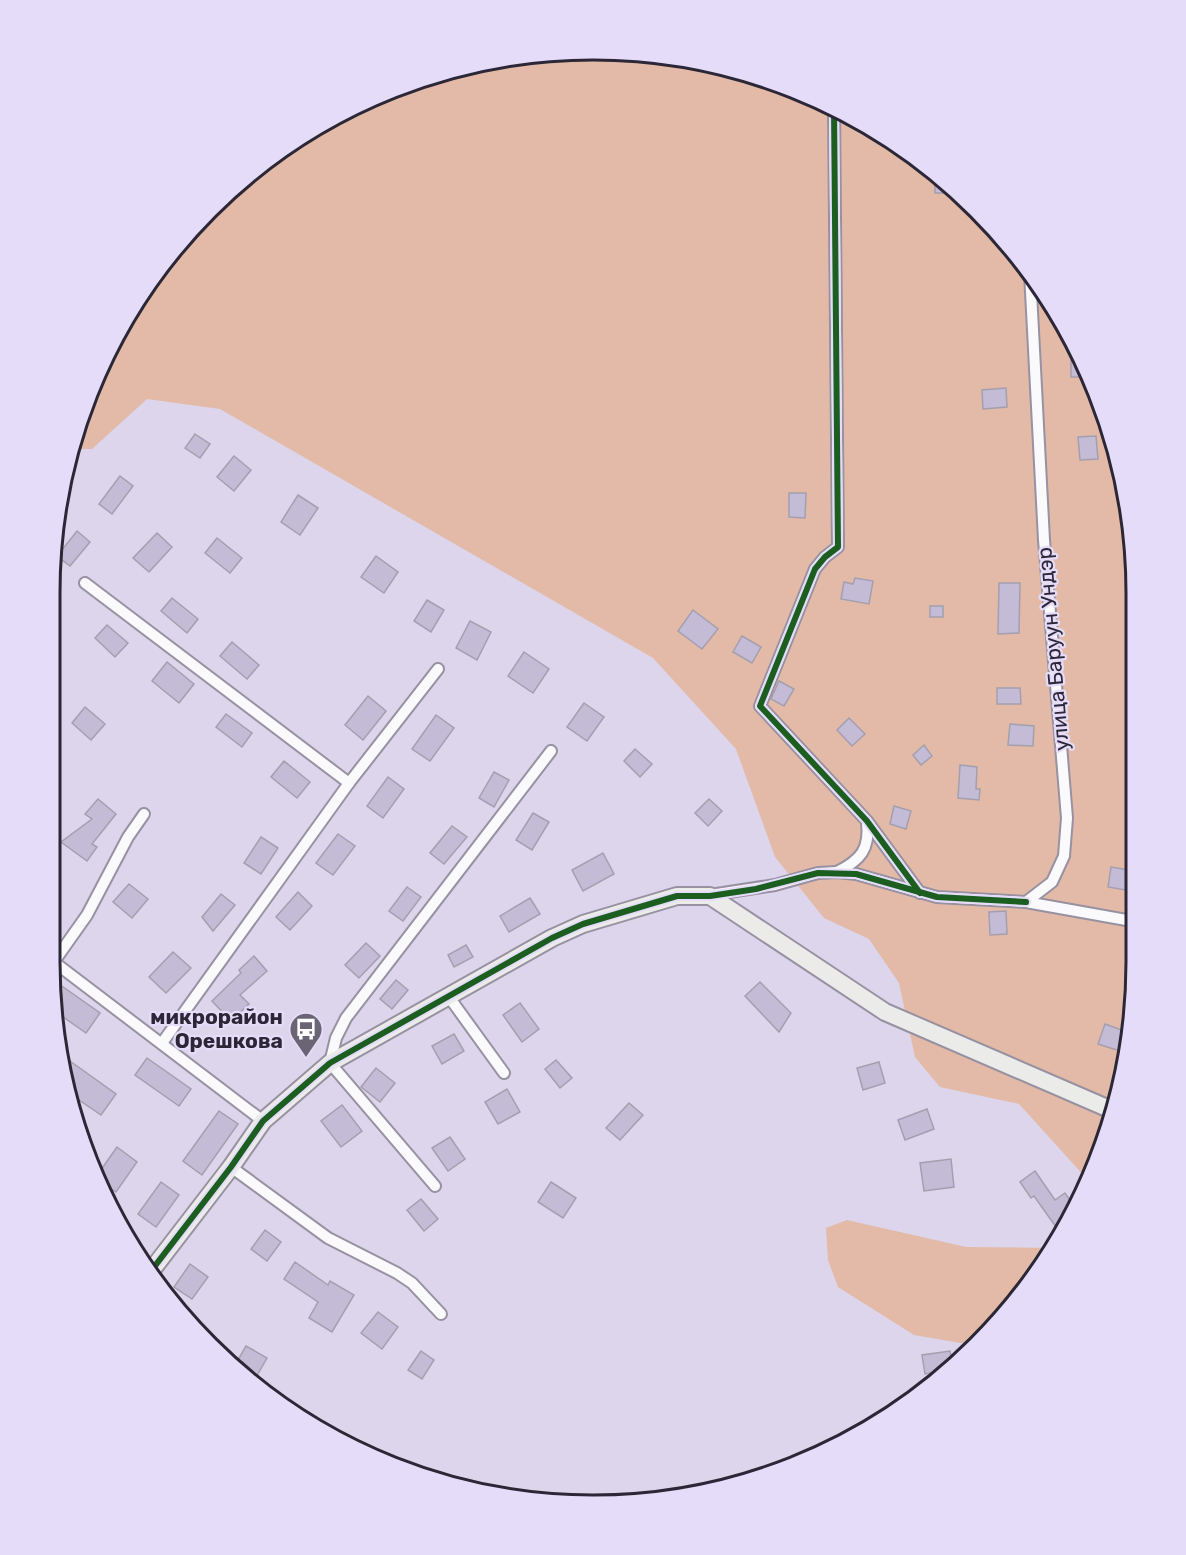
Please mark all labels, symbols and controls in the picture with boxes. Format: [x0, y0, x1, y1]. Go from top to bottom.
street label: улица Баруун Ундэр [1031, 546, 1074, 752]
place label: микрорайон Орешкова [150, 1004, 283, 1053]
bus stop icon: микрорайон Орешкова [288, 1011, 324, 1058]

